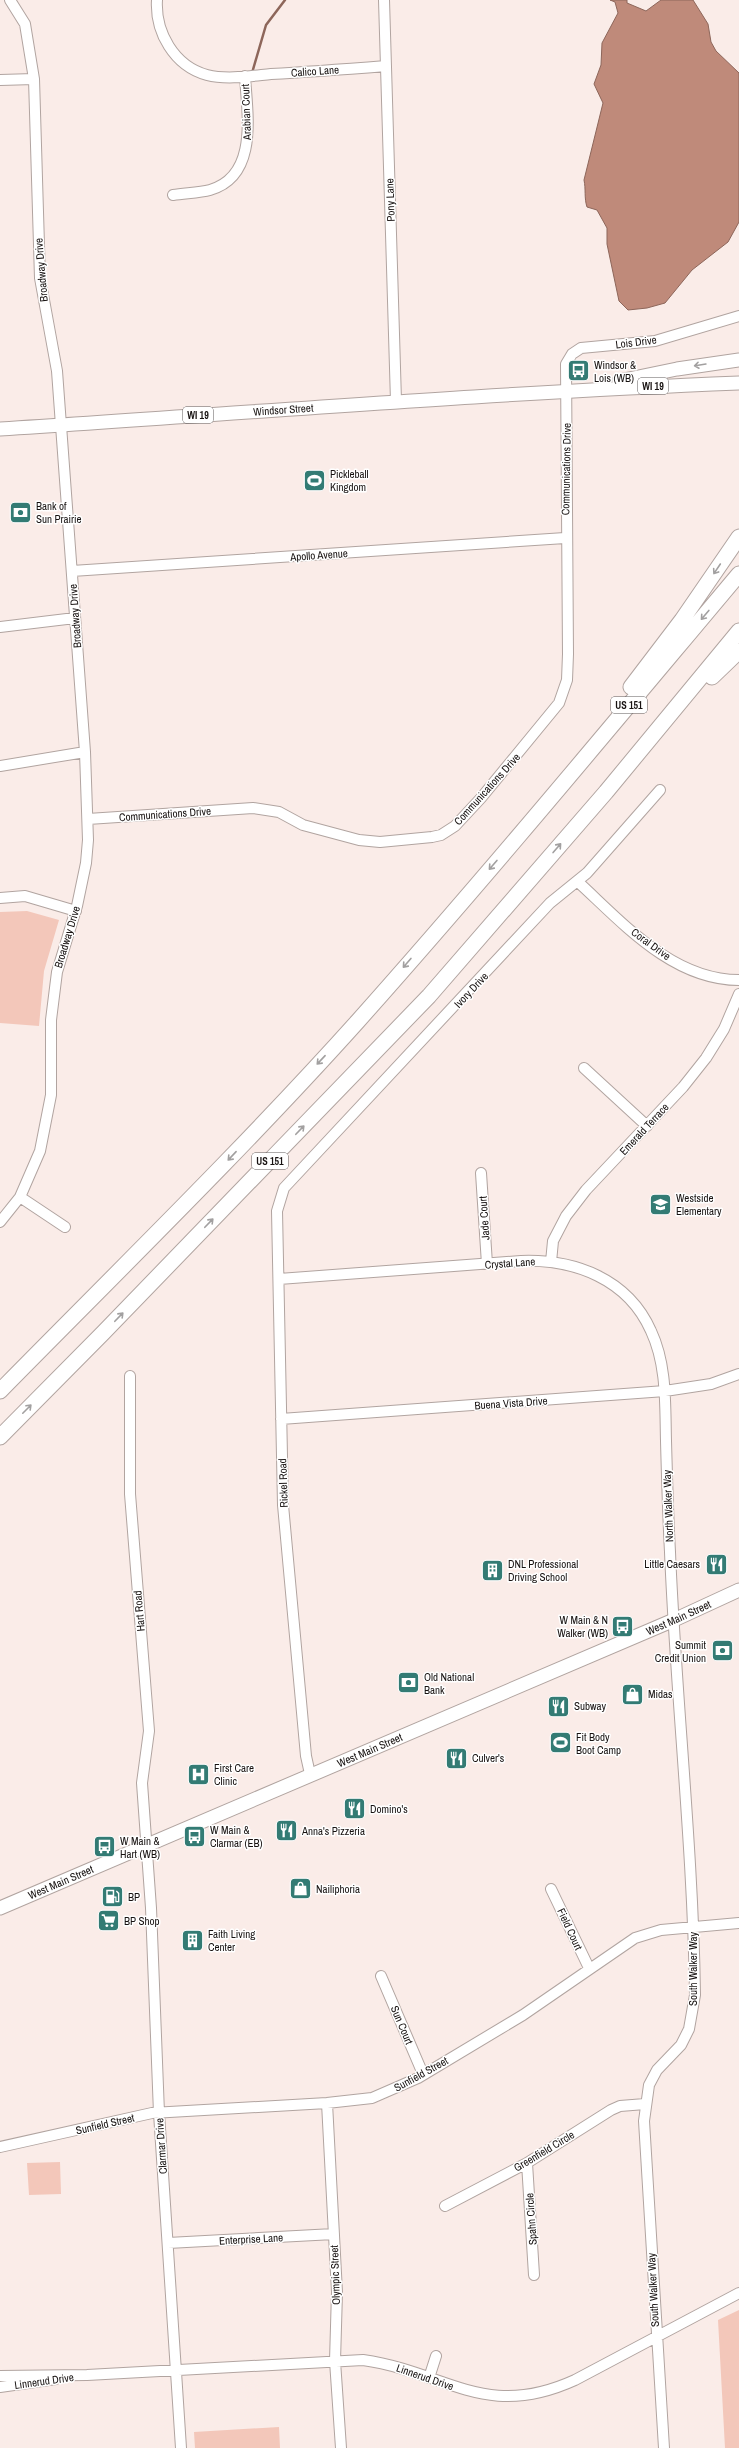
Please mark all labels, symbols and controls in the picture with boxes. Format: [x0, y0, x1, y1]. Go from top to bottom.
street label: Calico Lane [291, 62, 339, 80]
street label: Arabian Court [238, 83, 254, 141]
street label: Pony Lane [382, 178, 398, 222]
street label: Broadway Drive [31, 237, 51, 303]
street label: Lois Drive [615, 333, 657, 351]
bus stop icon: Windsor & Lois (WB) [565, 358, 591, 384]
place label: Windsor & Lois (WB) [594, 358, 636, 385]
one-way arrow [694, 361, 707, 369]
road number: WI 19 [638, 378, 668, 394]
street label: Windsor Street [253, 401, 314, 419]
road number: WI 19 [183, 407, 213, 423]
street label: Communications Drive [558, 423, 574, 515]
sports icon: Pickleball Kingdom [301, 467, 327, 493]
place label: Pickleball Kingdom [330, 467, 369, 494]
bank icon: Bank of Sun Prairie [7, 499, 33, 525]
place label: Bank of Sun Prairie [36, 499, 82, 526]
street label: Apollo Avenue [289, 546, 348, 564]
one-way arrow [713, 564, 721, 575]
street label: Broadway Drive [66, 584, 84, 648]
one-way arrow [700, 609, 709, 620]
road number: US 151 [611, 697, 647, 713]
street label: Communications Drive [451, 750, 523, 828]
street label: Communications Drive [119, 804, 211, 824]
one-way arrow [553, 843, 562, 854]
one-way arrow [488, 860, 497, 871]
street label: Broadway Drive [51, 904, 83, 970]
street label: Coral Drive [628, 925, 674, 963]
one-way arrow [403, 958, 412, 969]
street label: Ivory Drive [451, 969, 491, 1011]
one-way arrow [316, 1055, 325, 1065]
street label: Emerald Terrace [616, 1100, 672, 1158]
one-way arrow [295, 1125, 305, 1135]
one-way arrow [228, 1150, 237, 1160]
road number: US 151 [252, 1153, 288, 1169]
school or university icon: Westside Elementary [648, 1191, 674, 1217]
place label: Westside Elementary [676, 1191, 722, 1218]
street label: Jade Court [475, 1195, 493, 1240]
one-way arrow [204, 1218, 214, 1228]
street label: Crystal Lane [484, 1254, 536, 1272]
one-way arrow [114, 1312, 123, 1322]
street label: Buena Vista Drive [474, 1393, 548, 1413]
one-way arrow [22, 1404, 32, 1414]
street label: Rickel Road [275, 1458, 291, 1508]
street label: North Walker Way [660, 1469, 676, 1542]
restaurant icon: Little Caesars [703, 1551, 729, 1577]
building icon: DNL Professional Driving School [479, 1557, 505, 1583]
place label: DNL Professional Driving School [508, 1557, 578, 1584]
place label: Little Caesars [644, 1557, 700, 1571]
street label: Hart Road [130, 1590, 148, 1632]
street label: West Main Street [644, 1597, 714, 1638]
place label: W Main & N Walker (WB) [557, 1613, 608, 1640]
bus stop icon: W Main & N Walker (WB) [610, 1613, 636, 1639]
place label: Summit Credit Union [655, 1638, 706, 1665]
bank icon: Summit Credit Union [709, 1638, 735, 1664]
bank icon: Old National Bank [396, 1670, 422, 1696]
place label: Old National Bank [424, 1670, 474, 1697]
shop icon: Midas [620, 1681, 646, 1707]
place label: Midas [648, 1687, 673, 1701]
restaurant icon: Subway [545, 1693, 571, 1719]
place label: Subway [574, 1699, 607, 1713]
street label: West Main Street [335, 1730, 405, 1770]
sports icon: Fit Body Boot Camp [547, 1730, 573, 1756]
place label: Fit Body Boot Camp [576, 1730, 621, 1757]
restaurant icon: Culver's [443, 1745, 469, 1771]
place label: Culver's [472, 1751, 505, 1765]
hospital icon: First Care Clinic [185, 1761, 211, 1787]
place label: First Care Clinic [214, 1761, 254, 1788]
restaurant icon: Domino's [341, 1796, 367, 1822]
place label: Domino's [370, 1802, 408, 1816]
restaurant icon: Anna's Pizzeria [273, 1818, 299, 1844]
bus stop icon: W Main & Clarmar (EB) [181, 1823, 207, 1849]
place label: W Main & Clarmar (EB) [210, 1823, 263, 1850]
place label: Anna's Pizzeria [301, 1824, 365, 1838]
bus stop icon: W Main & Hart (WB) [92, 1834, 118, 1860]
place label: W Main & Hart (WB) [120, 1834, 160, 1861]
street label: West Main Street [26, 1862, 96, 1902]
shop icon: Nailiphoria [288, 1876, 314, 1902]
place label: Nailiphoria [316, 1882, 360, 1896]
fuel station icon: BP [99, 1884, 125, 1910]
place label: BP [128, 1890, 140, 1904]
street label: Field Court [554, 1906, 586, 1953]
supermarket icon: BP Shop [96, 1908, 122, 1934]
place label: BP Shop [124, 1914, 159, 1928]
building icon: Faith Living Center [179, 1927, 205, 1953]
place label: Faith Living Center [208, 1927, 255, 1954]
street label: South Walker Way [686, 1931, 700, 2006]
street label: Sun Court [388, 2004, 417, 2047]
street label: Sunfield Street [392, 2053, 451, 2095]
street label: Sunfield Street [74, 2110, 136, 2138]
street label: Clarmar Drive [152, 2118, 170, 2174]
street label: Greenfield Circle [511, 2127, 577, 2175]
street label: Spahn Circle [522, 2193, 540, 2245]
street label: Enterprise Lane [219, 2230, 283, 2248]
street label: Olympic Street [327, 2244, 343, 2305]
street label: South Walker Way [644, 2252, 662, 2327]
street label: Linnerud Drive [395, 2361, 455, 2393]
street label: Linnerud Drive [13, 2370, 75, 2392]

